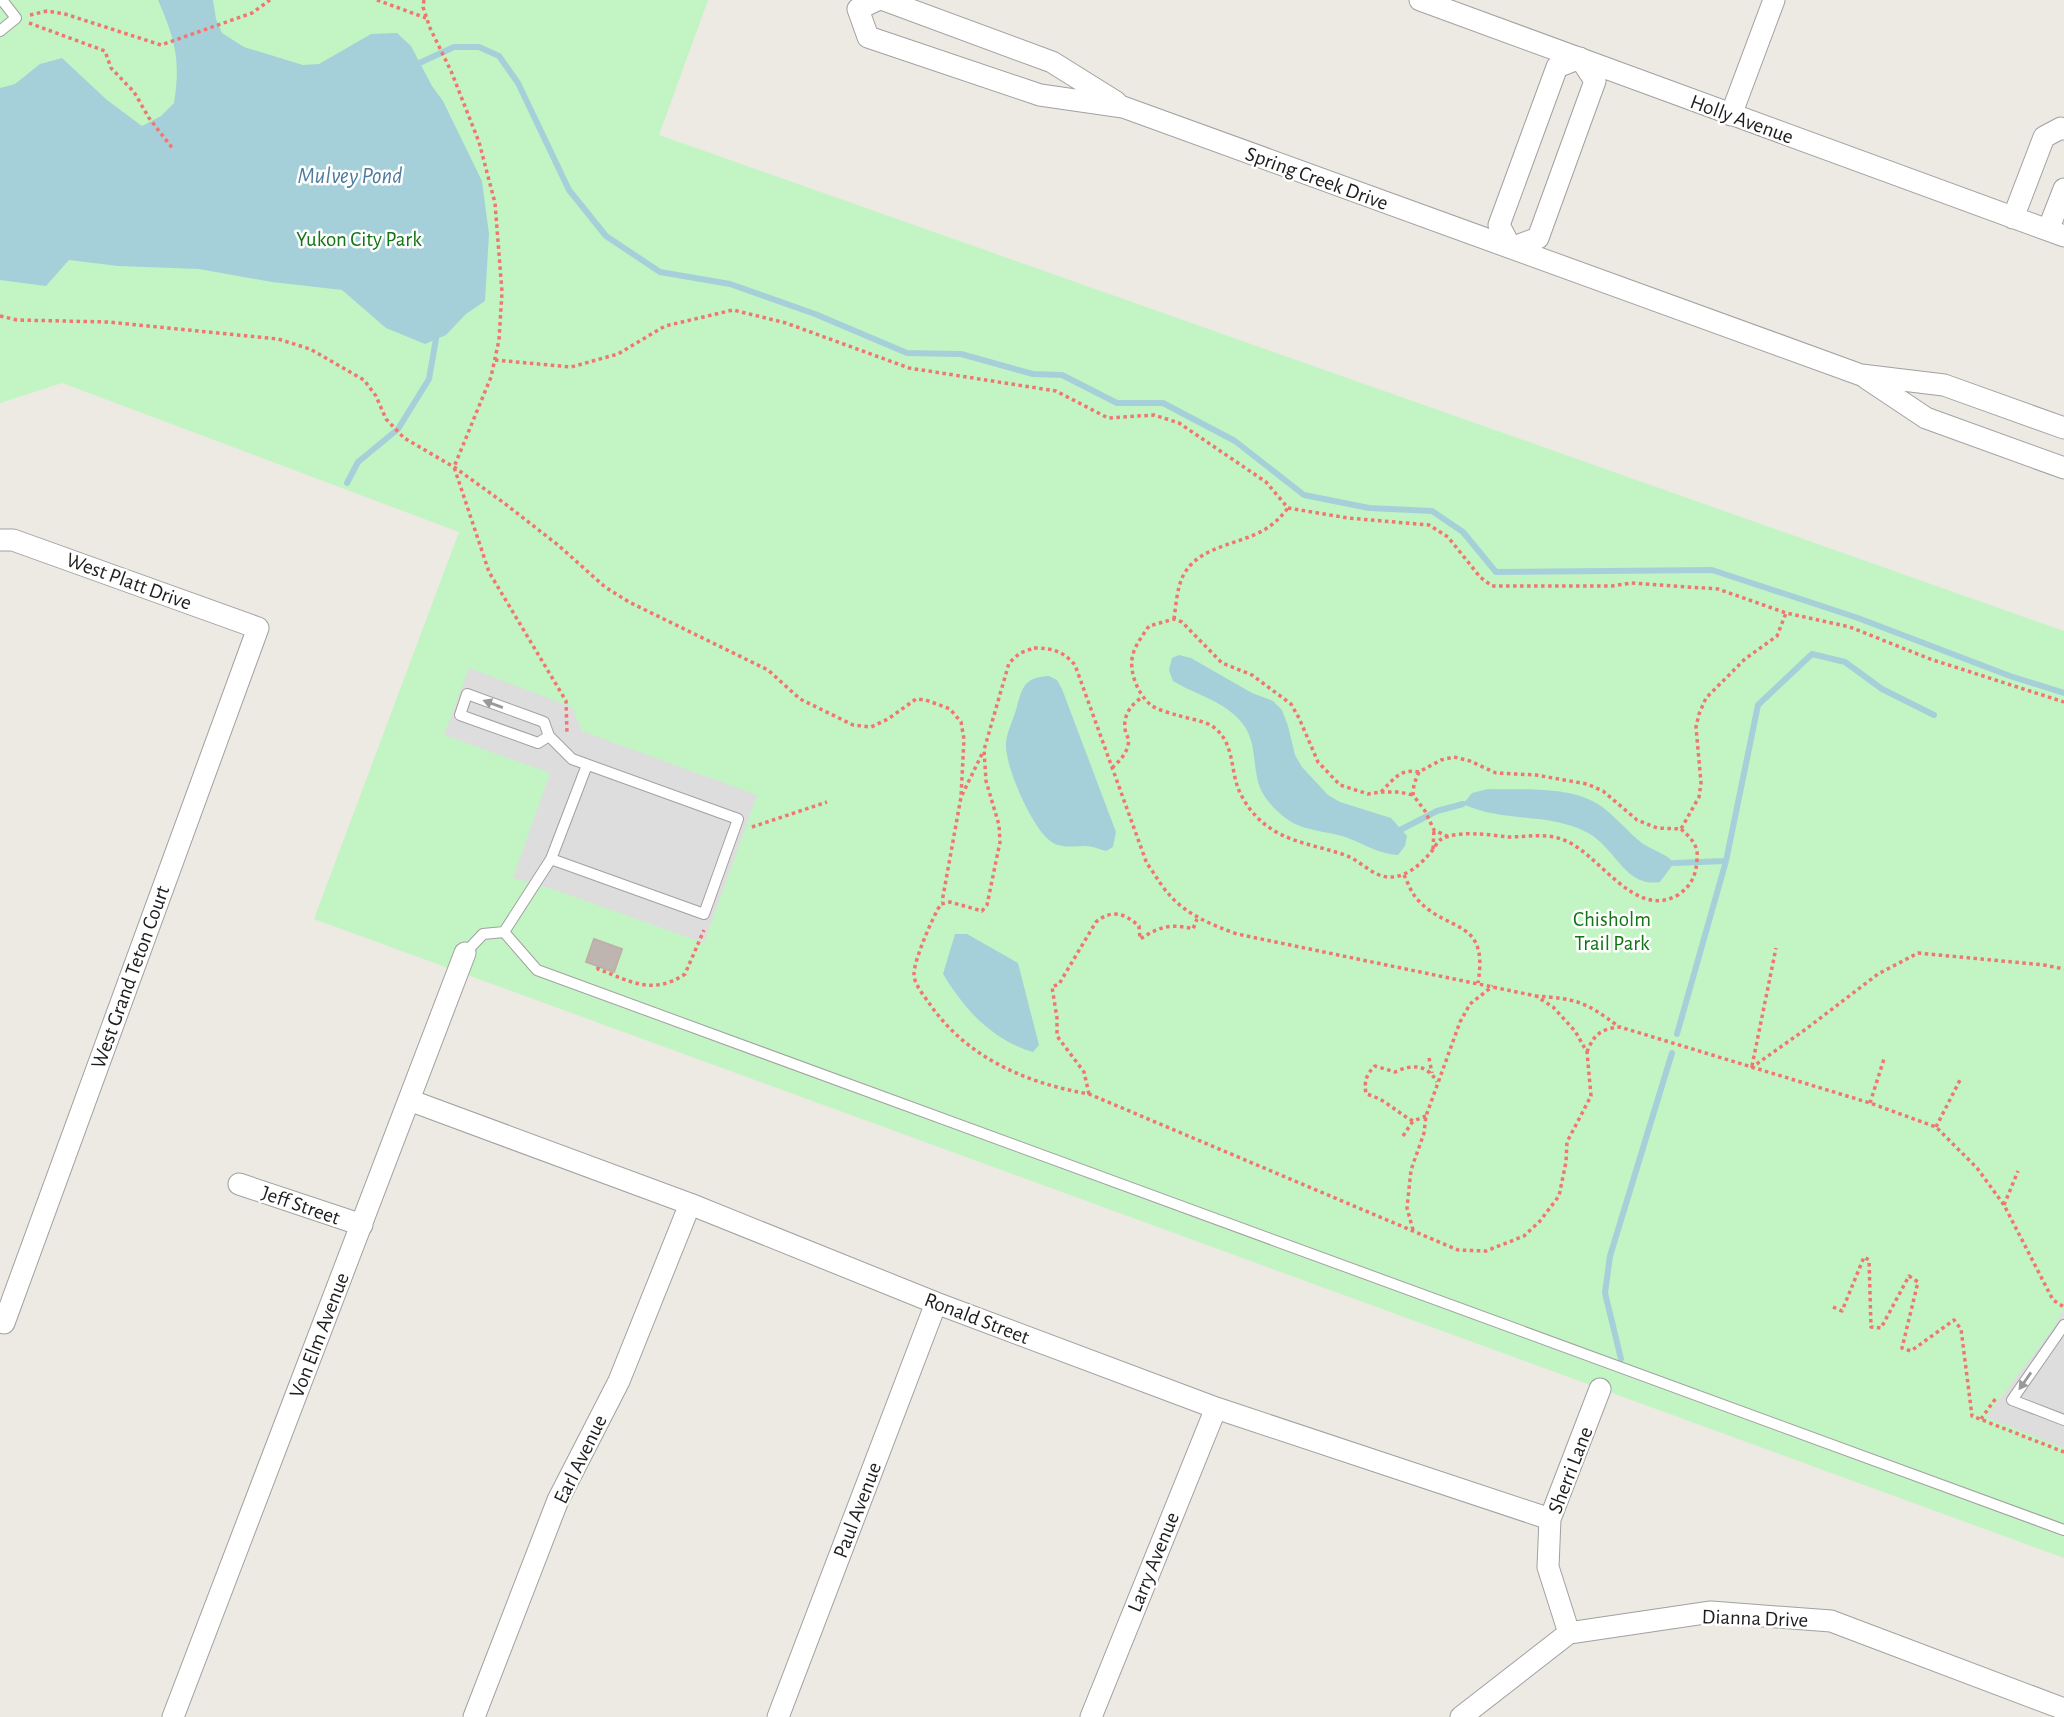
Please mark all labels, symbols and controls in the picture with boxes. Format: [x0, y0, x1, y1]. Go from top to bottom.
street label: Holly Avenue [1687, 91, 1796, 148]
street label: Spring Creek Drive [1243, 143, 1391, 214]
water label: Mulvey Pond [298, 165, 402, 188]
park label: Yukon City Park [296, 229, 422, 250]
street label: West Platt Drive [63, 549, 194, 614]
one-way arrow [483, 698, 504, 709]
street label: West Grand Teton Court [88, 883, 173, 1071]
park label: Chisholm Trail Park [1573, 909, 1651, 954]
street label: Jeff Street [259, 1182, 343, 1229]
street label: Von Elm Avenue [286, 1270, 353, 1401]
street label: Ronald Street [921, 1289, 1032, 1348]
one-way arrow [2018, 1372, 2032, 1390]
street label: Earl Avenue [550, 1412, 611, 1507]
street label: Sherri Lane [1544, 1424, 1597, 1517]
street label: Paul Avenue [830, 1459, 885, 1561]
street label: Larry Avenue [1124, 1509, 1183, 1615]
street label: Dianna Drive [1701, 1606, 1809, 1631]

